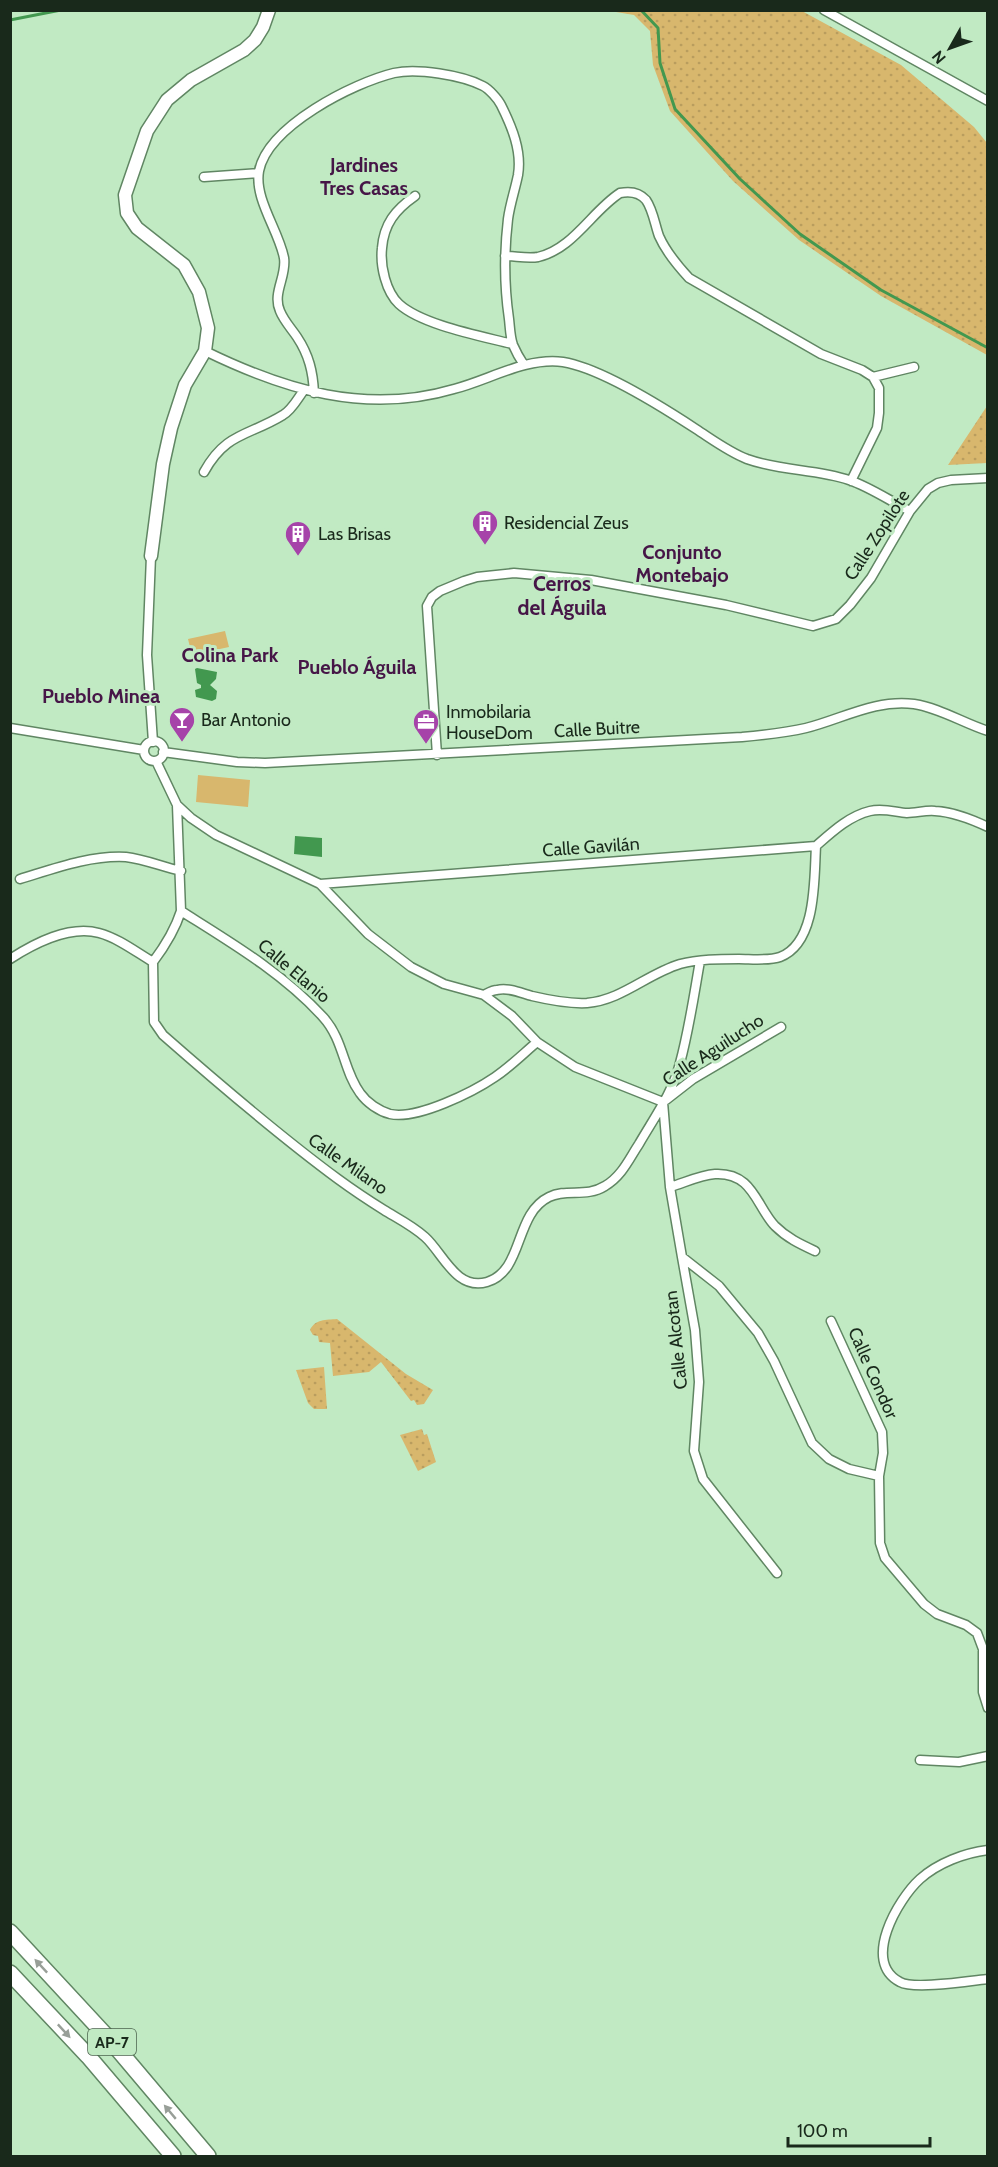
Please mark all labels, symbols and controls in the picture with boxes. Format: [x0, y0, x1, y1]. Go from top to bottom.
north arrow [920, 18, 980, 78]
text: N [928, 47, 950, 68]
district label: Jardines Tres Casas [320, 153, 408, 200]
street label: Calle Zopilote [840, 486, 914, 584]
building icon: Residencial Zeus [470, 508, 500, 546]
place label: Residencial Zeus [504, 512, 629, 534]
building icon: Las Brisas [283, 519, 313, 557]
place label: Las Brisas [318, 523, 391, 545]
district label: Conjunto Montebajo [635, 540, 729, 587]
district label: Cerros del Águila [517, 571, 607, 620]
district label: Colina Park [182, 643, 279, 667]
district label: Pueblo Águila [297, 655, 417, 679]
district label: Pueblo Minea [42, 684, 160, 708]
place label: Inmobilaria HouseDom [446, 701, 533, 744]
bar icon: Bar Antonio [167, 705, 197, 743]
office icon: Inmobilaria HouseDom [411, 707, 441, 745]
place label: Bar Antonio [201, 709, 291, 731]
street label: Calle Buitre [553, 716, 641, 742]
street label: Calle Gavilán [542, 833, 640, 861]
street label: Calle Elanio [253, 934, 335, 1008]
street label: Calle Aguilucho [658, 1009, 768, 1091]
street label: Calle Milano [304, 1128, 392, 1200]
street label: Calle Alcotan [660, 1290, 692, 1390]
street label: Calle Condor [843, 1324, 903, 1422]
one-way arrow [35, 1959, 49, 1973]
one-way arrow [57, 2023, 70, 2038]
road number: AP-7 [88, 2029, 136, 2055]
one-way arrow [164, 2104, 177, 2120]
scale bar [788, 2110, 930, 2148]
text: 100 m [797, 2120, 848, 2142]

